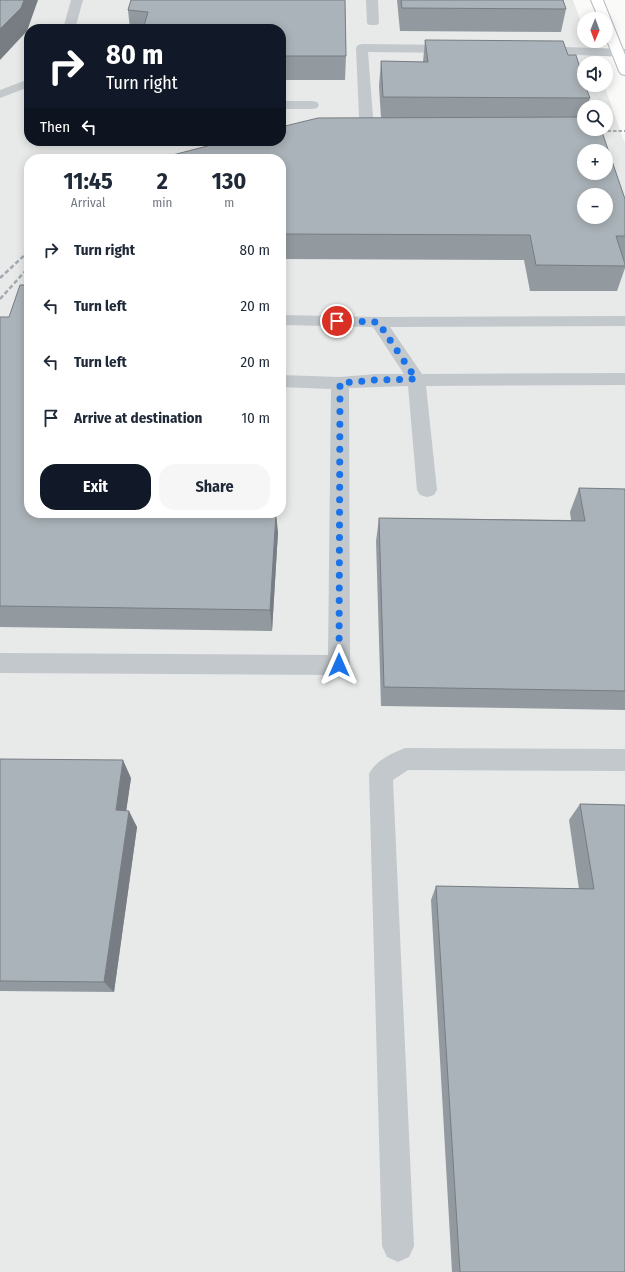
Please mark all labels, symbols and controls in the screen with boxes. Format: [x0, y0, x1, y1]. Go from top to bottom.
north arrow [577, 12, 613, 48]
map controls [577, 12, 613, 224]
text: 80 m [106, 38, 163, 71]
icon: right [40, 40, 92, 92]
button: sound [577, 56, 613, 92]
text: Turn right [106, 72, 178, 94]
button: search [577, 100, 613, 136]
icon: left [78, 116, 100, 138]
text: Then [40, 118, 70, 136]
button: + [577, 144, 613, 180]
text: 11:45 [64, 167, 113, 195]
text: 2 [157, 167, 168, 195]
text: 130 [212, 167, 246, 195]
button: − [577, 188, 613, 224]
text: Arrival [71, 195, 105, 210]
text: min [152, 195, 172, 210]
text: m [224, 195, 234, 210]
icon: right [40, 239, 62, 261]
text: Turn right [74, 241, 135, 259]
text: 80 m [240, 241, 270, 259]
icon: left [40, 295, 62, 317]
text: Turn left [74, 297, 127, 315]
text: 20 m [241, 297, 270, 315]
pin [320, 304, 354, 338]
icon: arrive [326, 310, 348, 332]
icon: left [40, 351, 62, 373]
text: Turn left [74, 353, 127, 371]
text: 20 m [241, 353, 270, 371]
icon: arrive [40, 407, 62, 429]
text: Arrive at destination [74, 409, 202, 427]
text: 10 m [241, 409, 270, 427]
button: Exit [40, 464, 151, 510]
button: Share [159, 464, 270, 510]
position arrow [318, 644, 360, 686]

